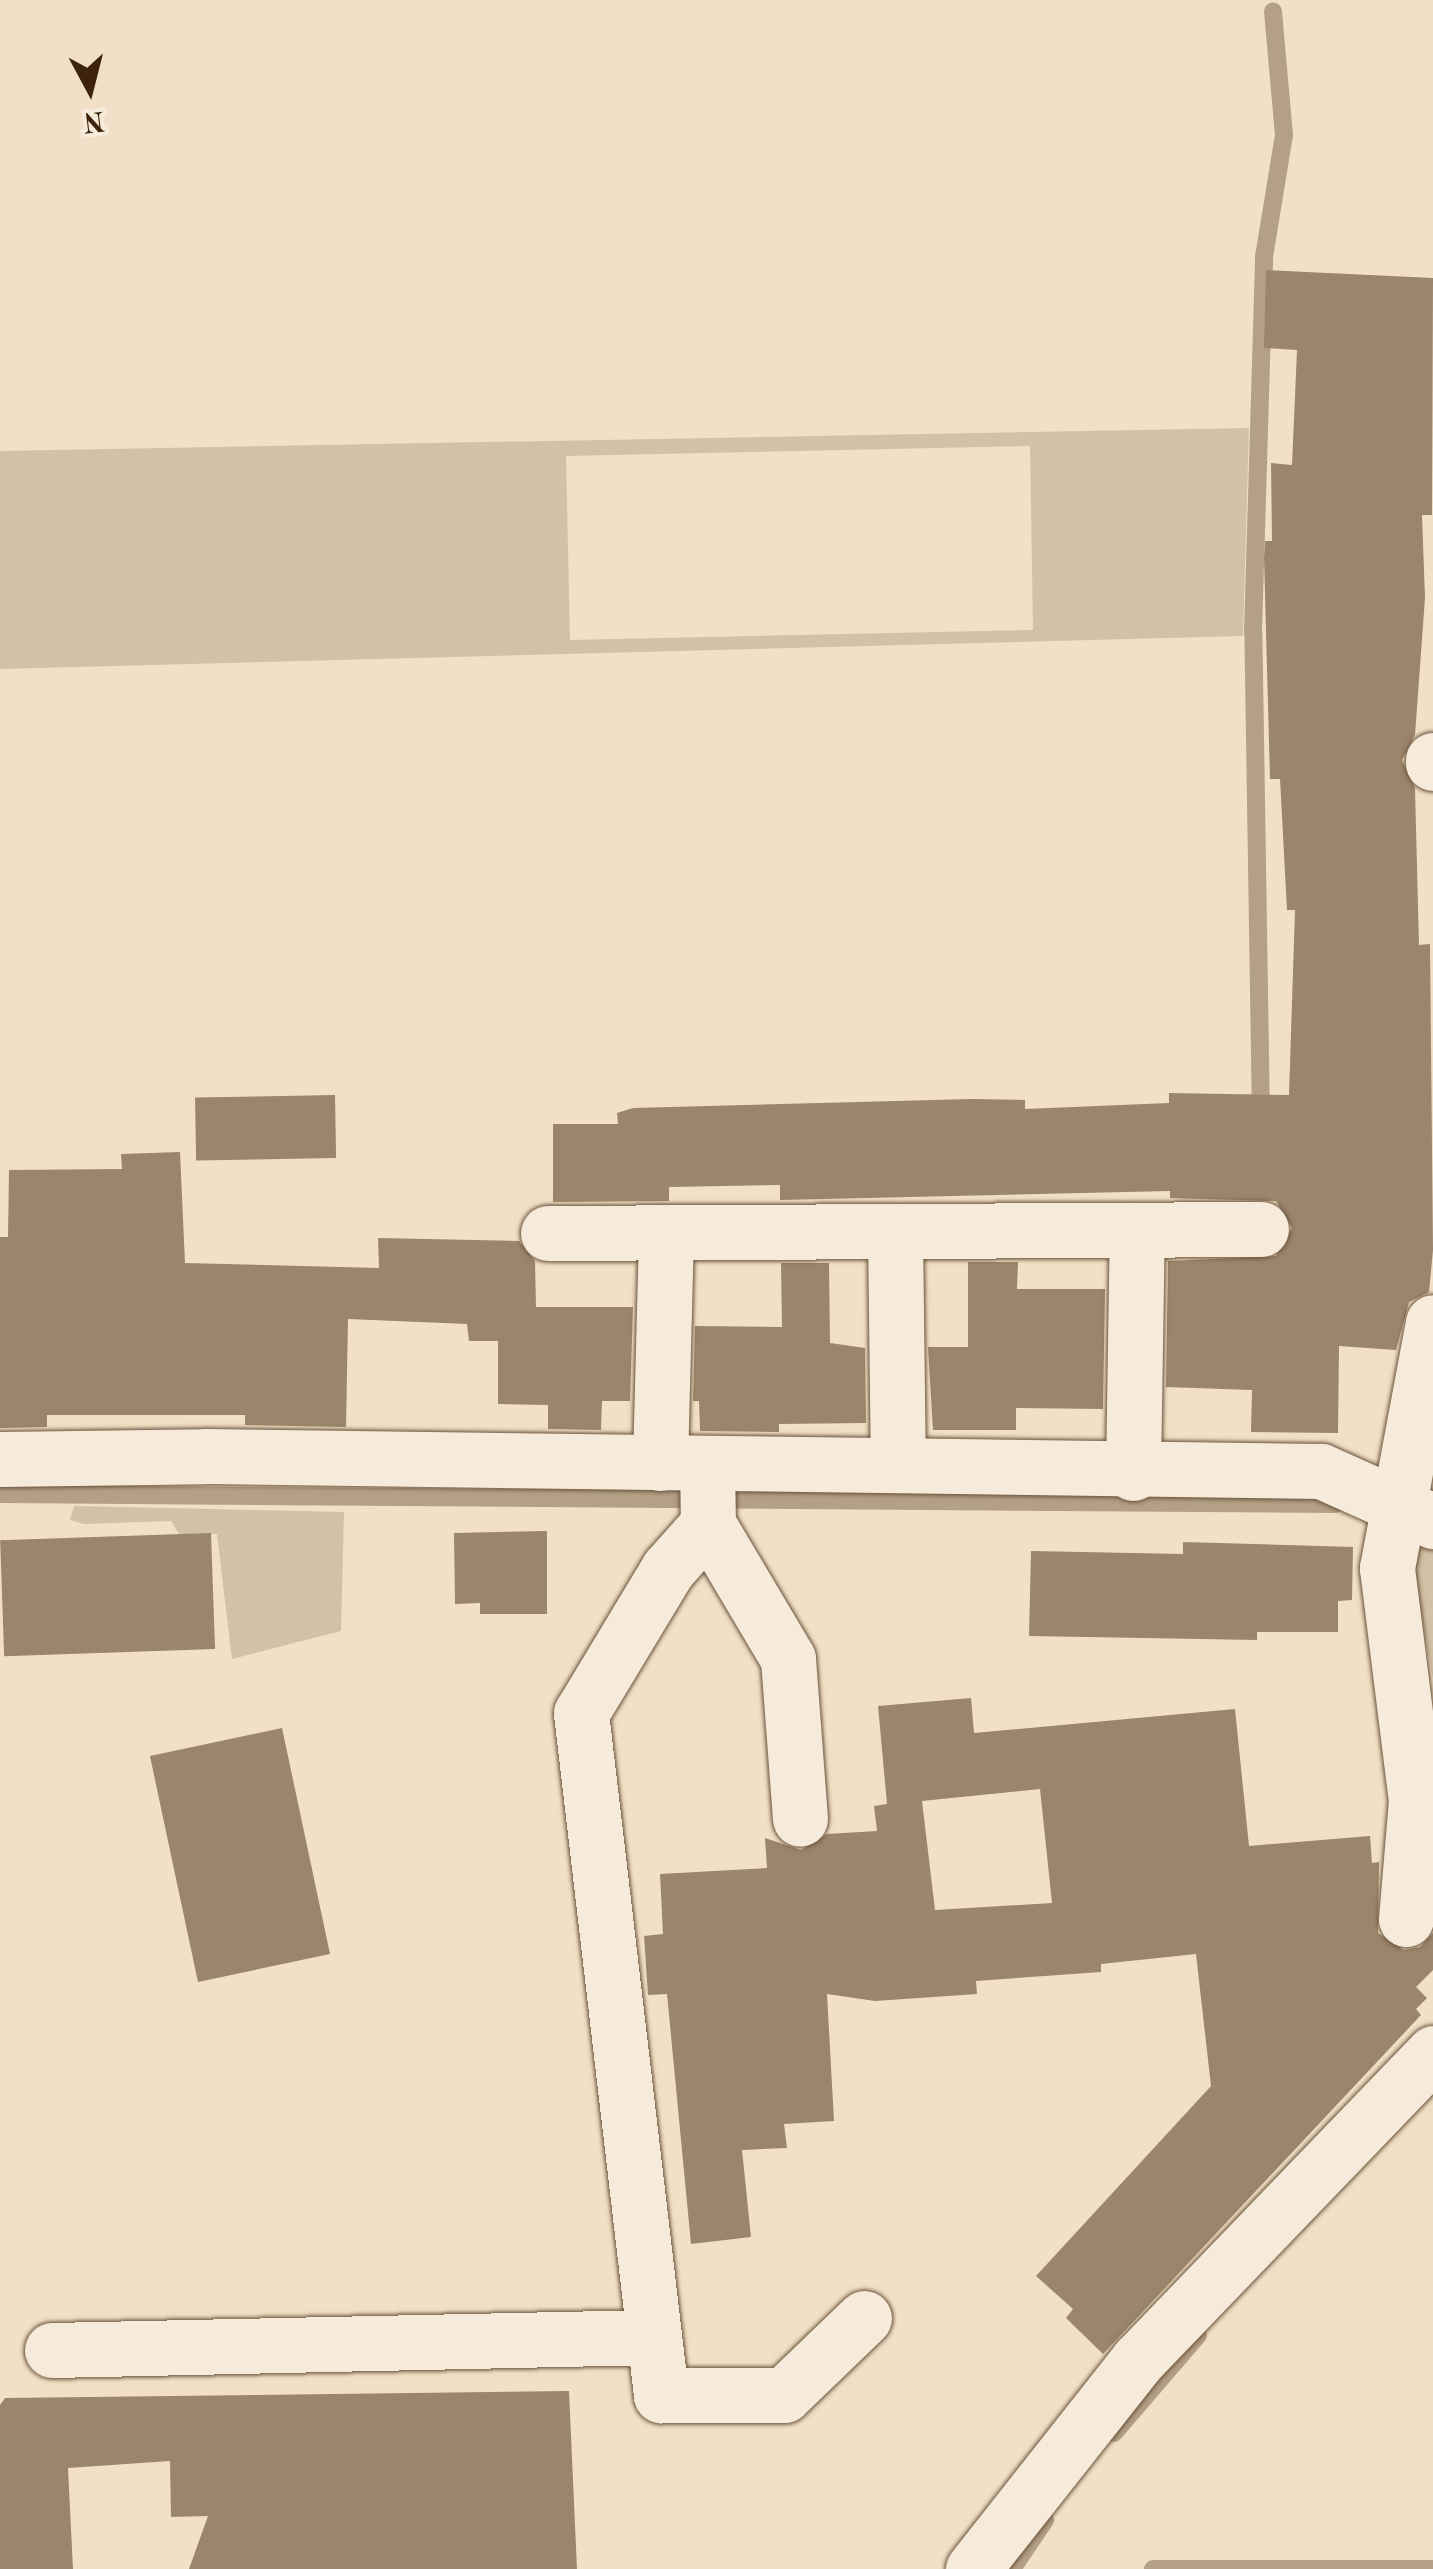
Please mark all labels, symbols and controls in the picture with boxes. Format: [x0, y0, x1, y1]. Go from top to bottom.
north arrow [40, 40, 140, 140]
text: N [81, 105, 106, 135]

